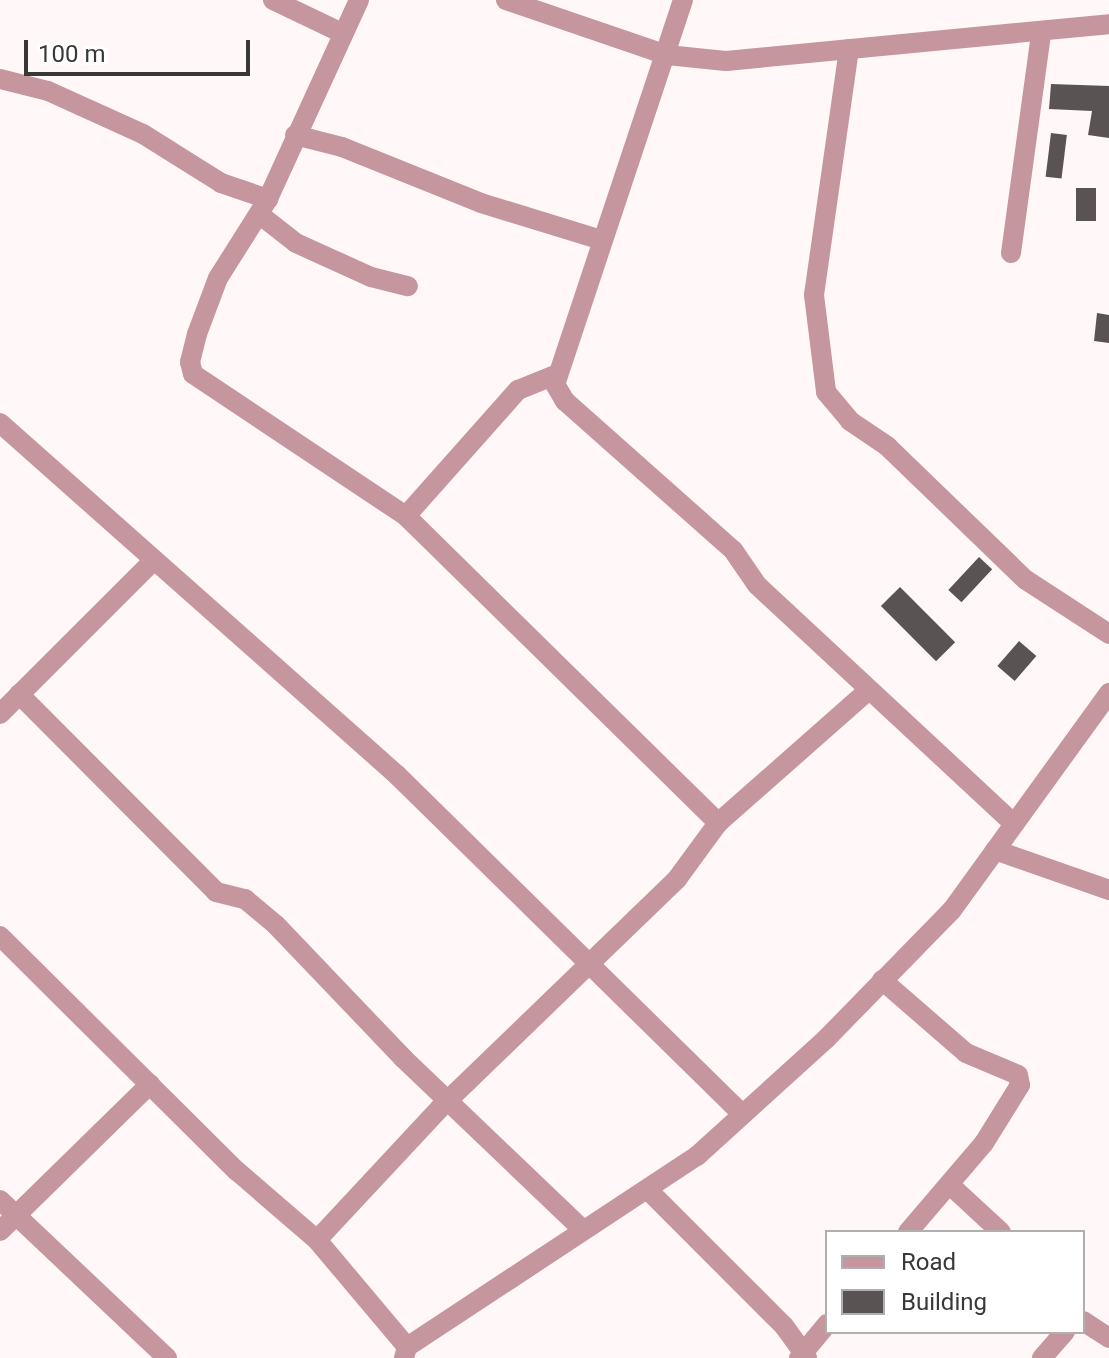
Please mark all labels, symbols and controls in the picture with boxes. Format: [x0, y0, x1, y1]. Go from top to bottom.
scale bar [28, 24, 254, 74]
text: 100 m [38, 40, 105, 68]
legend [825, 1230, 1085, 1334]
text: Road [901, 1248, 956, 1276]
text: Building [901, 1288, 987, 1316]

